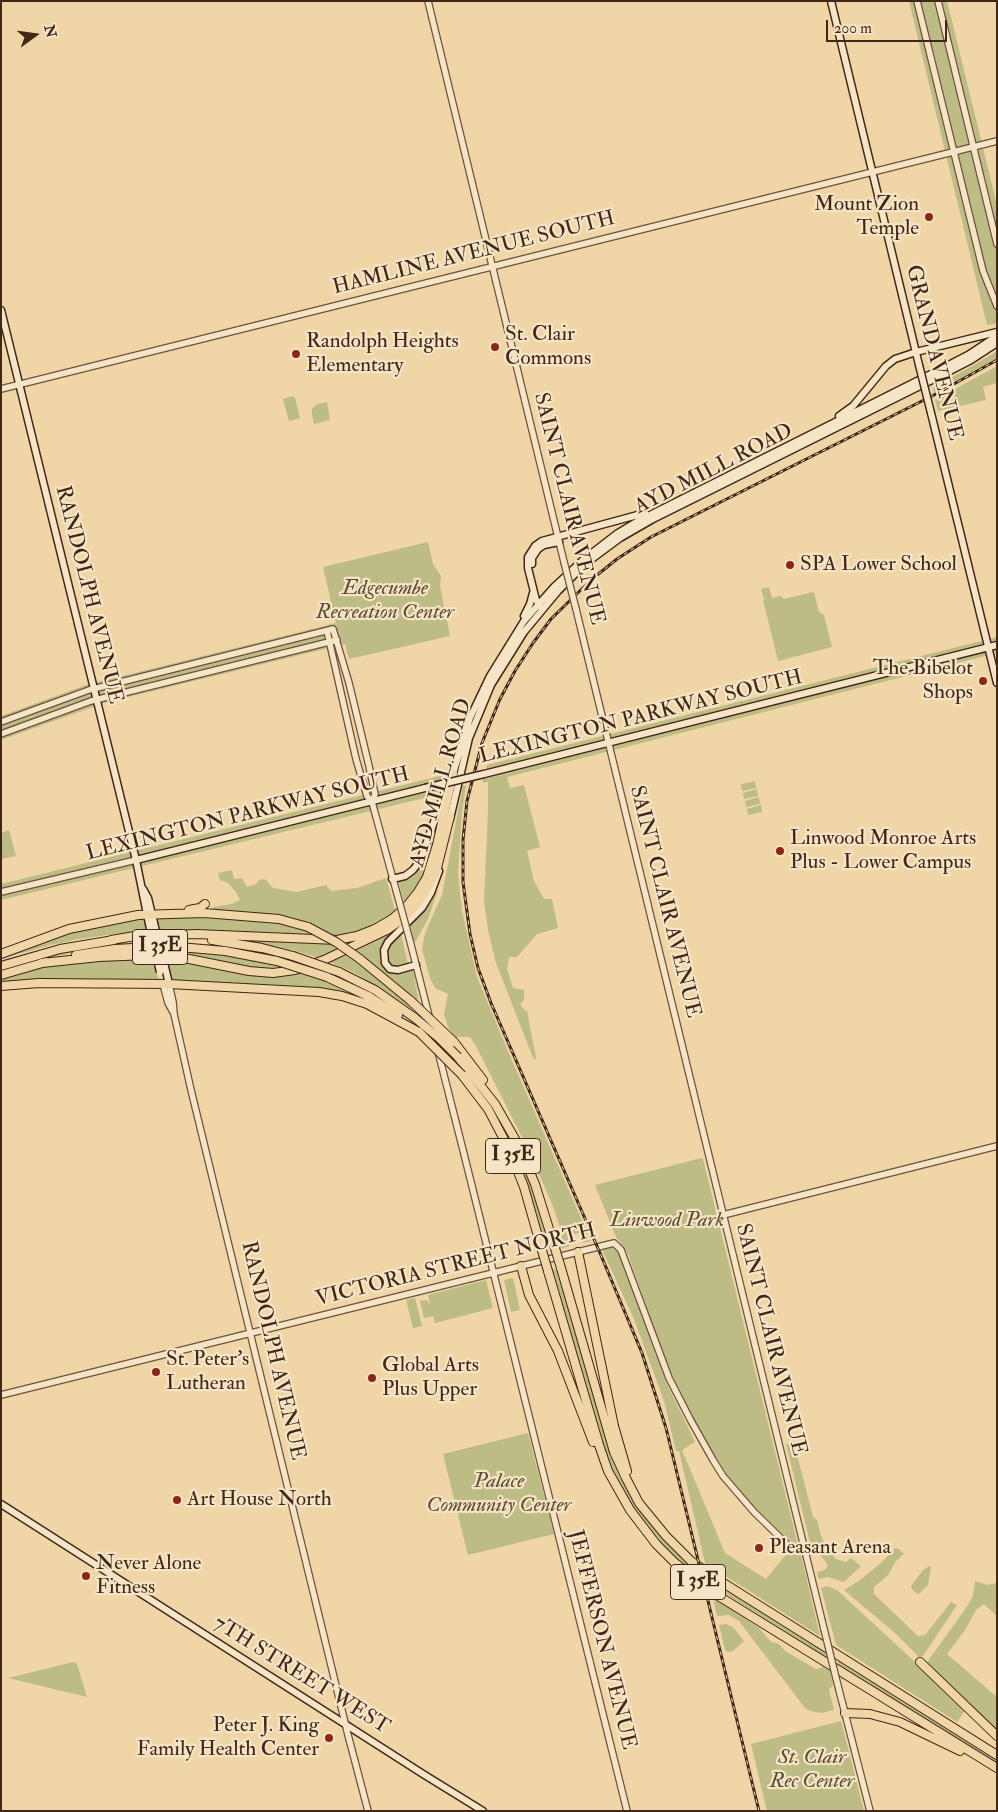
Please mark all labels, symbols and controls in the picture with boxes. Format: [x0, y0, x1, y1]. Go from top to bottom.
north arrow [10, 10, 60, 60]
scale bar [828, 10, 949, 42]
text: 200 m [834, 19, 872, 38]
text: N [40, 23, 60, 39]
place label: Mount Zion Temple [814, 192, 919, 242]
street label: HAMLINE AVENUE SOUTH [330, 207, 618, 301]
marker: Mount Zion Temple [923, 211, 935, 223]
street label: GRAND AVENUE [899, 263, 967, 443]
place label: St. Clair Commons [505, 322, 591, 372]
place label: Randolph Heights Elementary [306, 329, 459, 379]
marker: St. Clair Commons [489, 341, 501, 353]
marker: Randolph Heights Elementary [290, 348, 302, 360]
street label: SAINT CLAIR AVENUE [527, 390, 609, 628]
street label: AYD MILL ROAD [631, 419, 797, 521]
street label: RANDOLPH AVENUE [49, 483, 127, 707]
place label: SPA Lower School [800, 552, 957, 578]
marker: SPA Lower School [784, 559, 796, 571]
park label: Edgecumbe Recreation Center [316, 576, 454, 626]
place label: The Bibelot Shops [873, 656, 973, 706]
street label: LEXINGTON PARKWAY SOUTH [477, 666, 805, 770]
marker: The Bibelot Shops [977, 675, 989, 687]
street label: AYD MILL ROAD [406, 696, 478, 870]
street label: LEXINGTON PARKWAY SOUTH [84, 763, 412, 867]
street label: SAINT CLAIR AVENUE [623, 783, 705, 1021]
place label: Linwood Monroe Arts Plus - Lower Campus [790, 826, 976, 876]
marker: Linwood Monroe Arts Plus - Lower Campus [774, 845, 786, 857]
road number: I 35E [132, 930, 188, 964]
road number: I 35E [486, 1138, 540, 1174]
park label: Linwood Park [610, 1208, 724, 1234]
street label: VICTORIA STREET NORTH [313, 1219, 599, 1313]
street label: SAINT CLAIR AVENUE [729, 1221, 811, 1459]
street label: RANDOLPH AVENUE [235, 1239, 309, 1463]
place label: St. Peter's Lutheran [166, 1347, 249, 1397]
place label: Global Arts Plus Upper [382, 1353, 479, 1403]
marker: St. Peter's Lutheran [150, 1366, 162, 1378]
marker: Global Arts Plus Upper [366, 1372, 378, 1384]
park label: Palace Community Center [427, 1469, 571, 1519]
place label: Art House North [187, 1487, 332, 1513]
marker: Art House North [171, 1494, 183, 1506]
street label: JEFFERSON AVENUE [562, 1528, 640, 1752]
place label: Pleasant Arena [769, 1535, 891, 1561]
marker: Pleasant Arena [753, 1542, 765, 1554]
place label: Never Alone Fitness [96, 1551, 201, 1601]
road number: I 35E [670, 1564, 726, 1600]
marker: Never Alone Fitness [80, 1570, 92, 1582]
street label: 7TH STREET WEST [208, 1611, 394, 1741]
place label: Peter J. King Family Health Center [137, 1713, 319, 1763]
marker: Peter J. King Family Health Center [323, 1732, 335, 1744]
park label: St. Clair Rec Center [770, 1745, 854, 1795]

